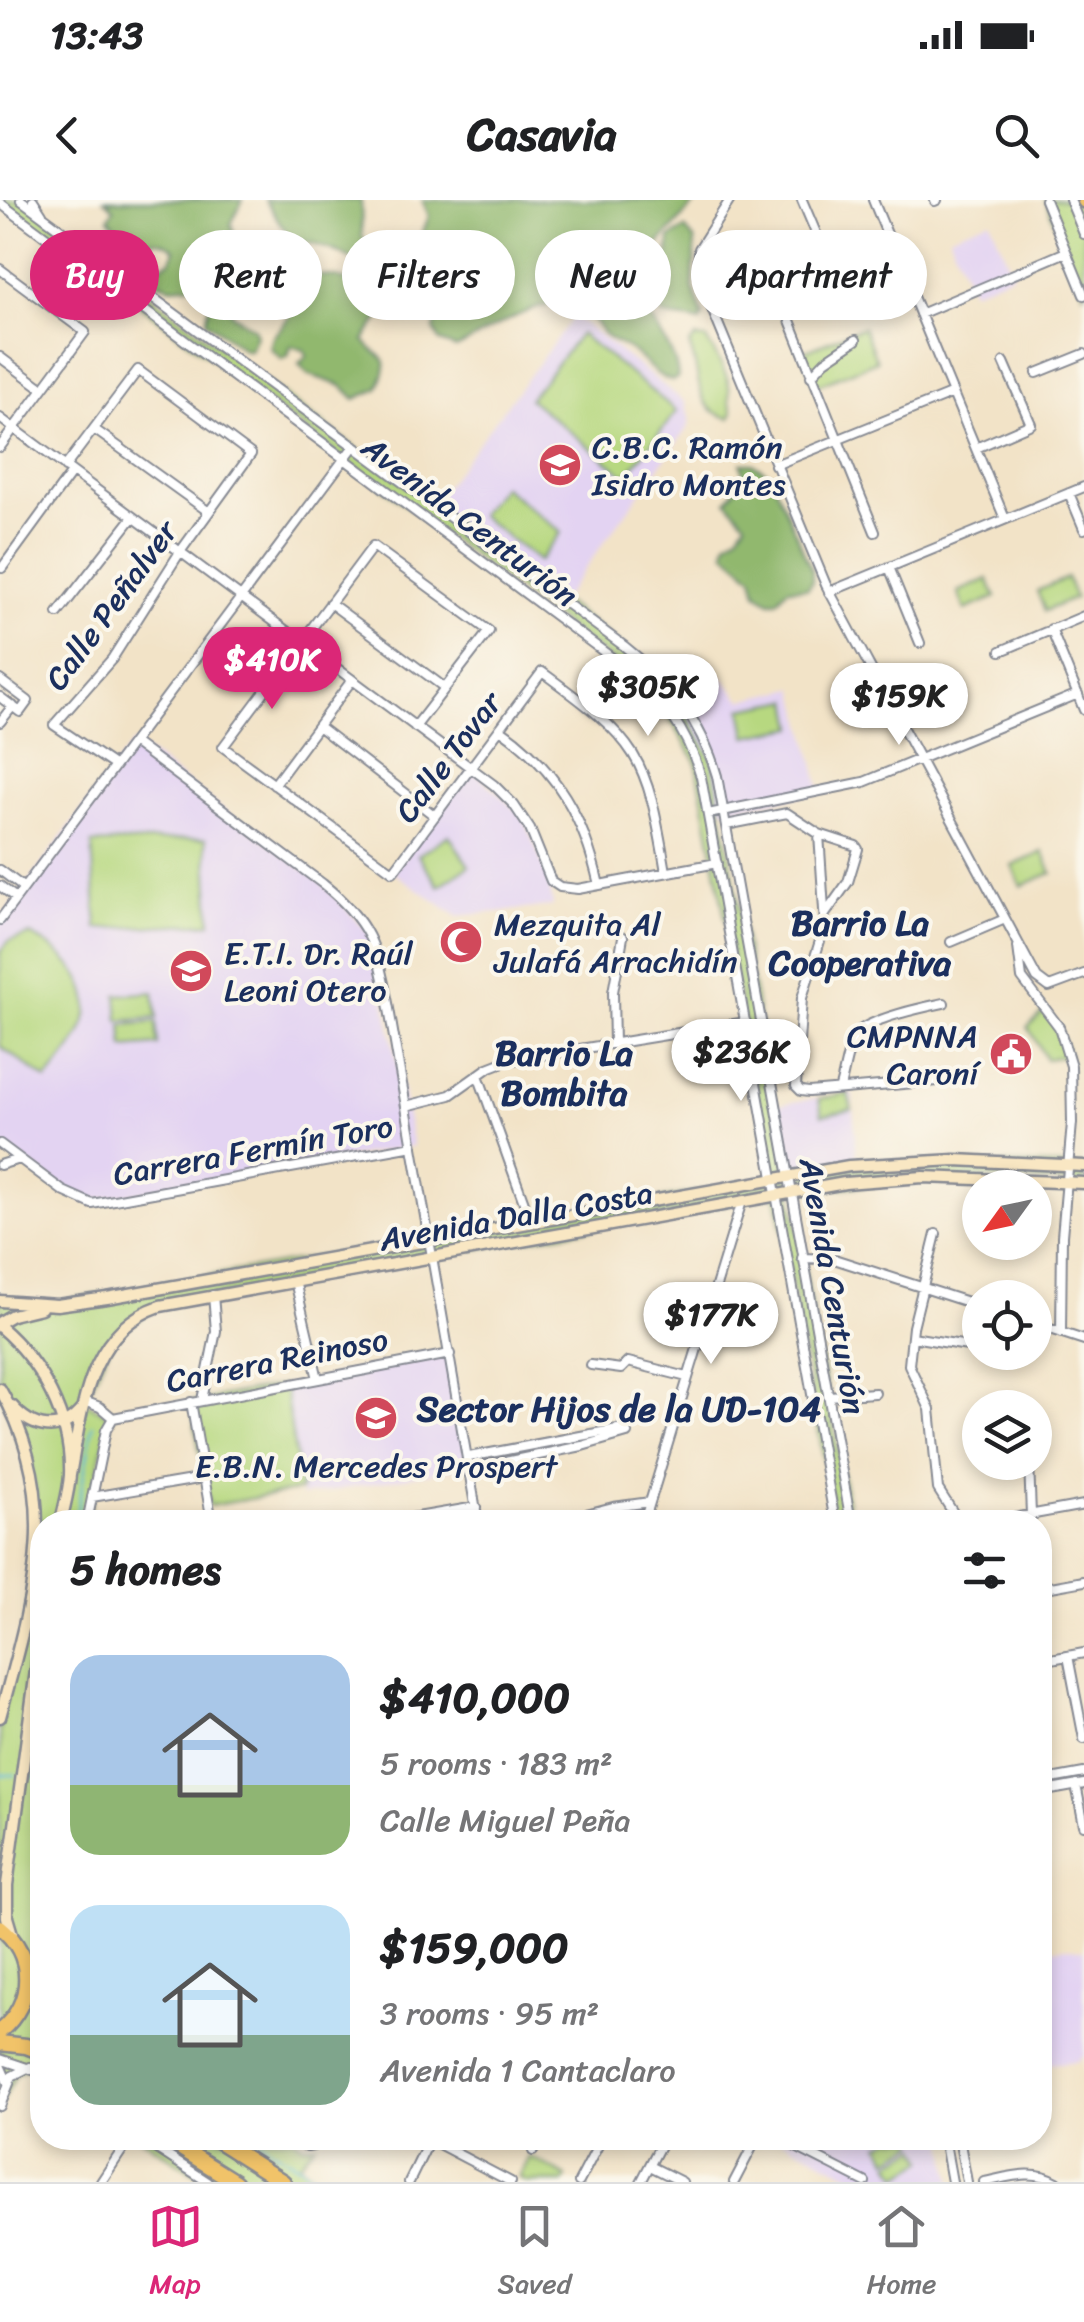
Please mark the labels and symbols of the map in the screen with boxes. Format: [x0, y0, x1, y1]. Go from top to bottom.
place label: C.B.C. Ramón Isidro Montes [591, 419, 786, 513]
street label: Avenida Centurión [348, 420, 591, 622]
school or university icon: C.B.C. Ramón Isidro Montes [537, 442, 583, 488]
street label: Calle Peñalver [30, 506, 194, 703]
pin: $410K [202, 627, 342, 712]
pin: $305K [578, 654, 718, 739]
pin: $159K [829, 663, 969, 748]
street label: Calle Tovar [380, 678, 518, 836]
district label: Barrio La Cooperativa [768, 892, 952, 994]
place label: Mezquita Al Julafá Arrachidín [493, 896, 737, 990]
mosque icon: Mezquita Al Julafá Arrachidín [438, 919, 484, 965]
place label: E.T.I. Dr. Raúl Leoni Otero [224, 925, 413, 1019]
school or university icon: E.T.I. Dr. Raúl Leoni Otero [168, 948, 214, 994]
place label: CMPNNA Caroní [847, 1008, 982, 1102]
pin: $236K [671, 1019, 811, 1104]
district label: Barrio La Bombita [495, 1022, 634, 1124]
public building icon: CMPNNA Caroní [988, 1031, 1034, 1077]
street label: Carrera Fermín Toro [109, 1098, 397, 1203]
street label: Avenida Centurión [782, 1152, 883, 1419]
street label: Avenida Dalla Costa [374, 1164, 657, 1269]
north arrow [962, 1170, 1052, 1260]
pin: $177K [641, 1282, 781, 1367]
street label: Carrera Reinoso [161, 1311, 393, 1410]
district label: Sector Hijos de la UD-104 [416, 1378, 821, 1440]
school or university icon: E.B.N. Mercedes Prospert [353, 1395, 399, 1441]
place label: E.B.N. Mercedes Prospert [195, 1438, 558, 1495]

